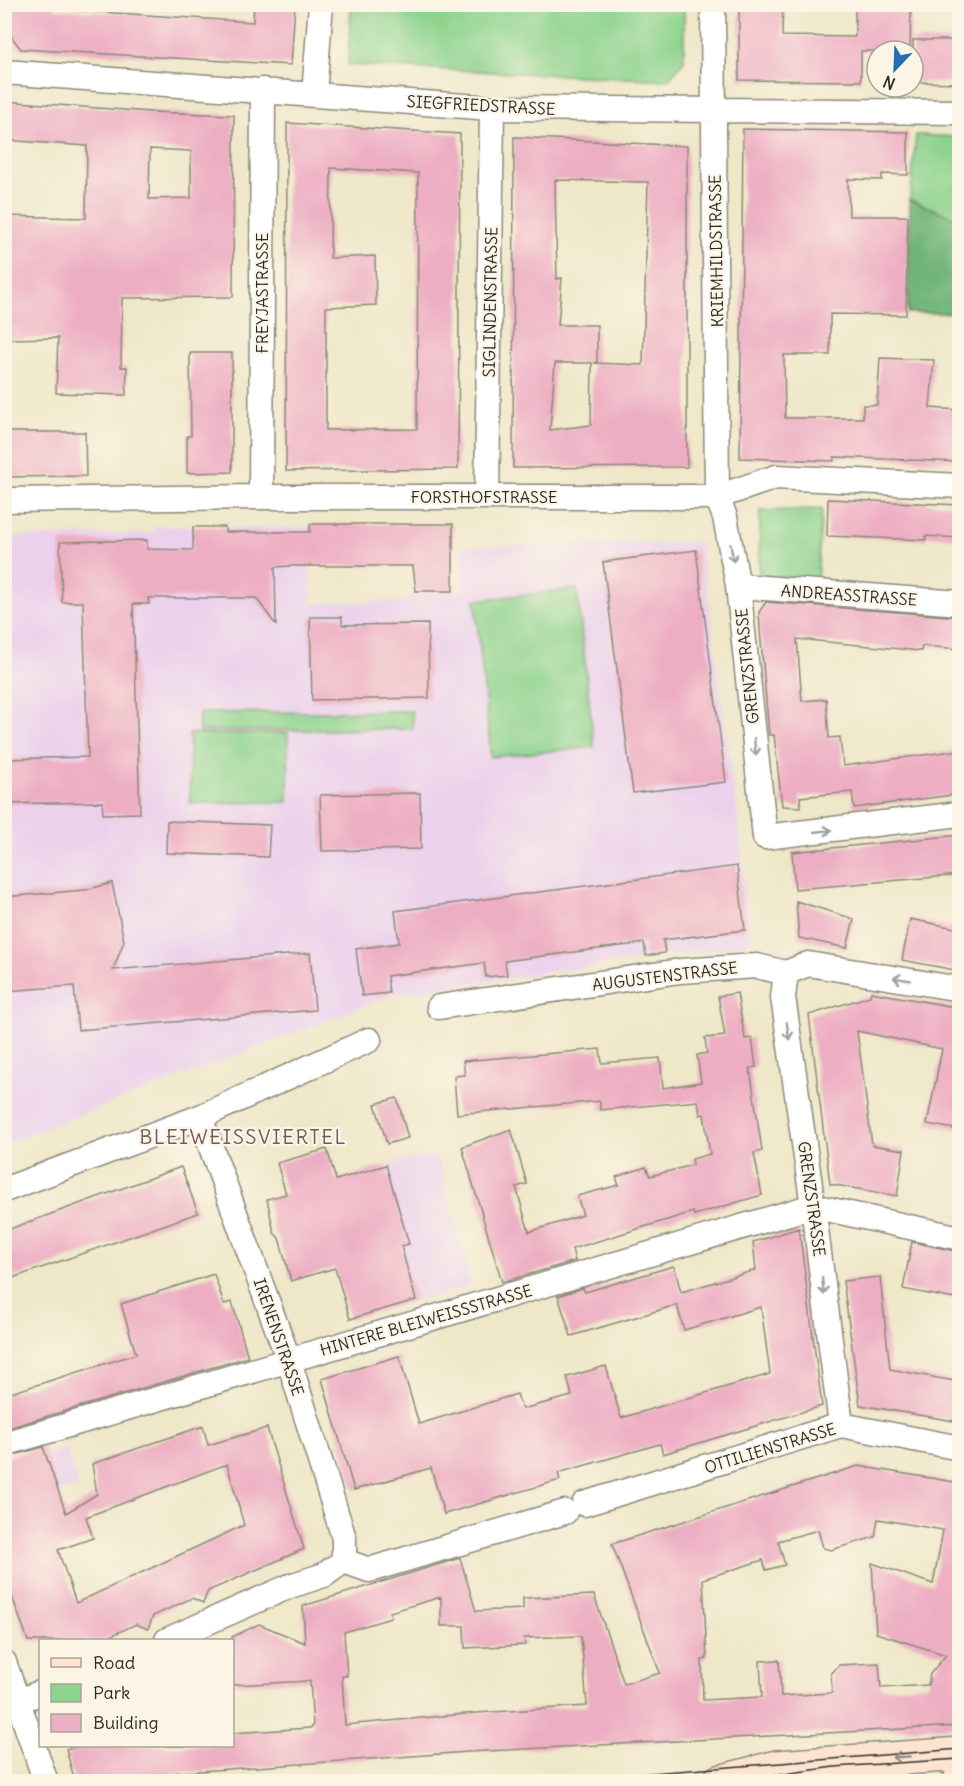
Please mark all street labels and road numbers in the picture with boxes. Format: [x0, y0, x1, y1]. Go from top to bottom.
street label: SIEGFRIEDSTRASSE [406, 91, 556, 119]
street label: KRIEMHILDSTRASSE [705, 174, 727, 328]
street label: SIGLINDENSTRASSE [479, 227, 501, 377]
street label: FREYJASTRASSE [252, 233, 272, 353]
street label: FORSTHOFSTRASSE [411, 487, 557, 507]
street label: ANDREASSTRASSE [780, 580, 918, 610]
street label: GRENZSTRASSE [731, 607, 763, 725]
street label: AUGUSTENSTRASSE [591, 957, 739, 995]
street label: GRENZSTRASSE [794, 1140, 830, 1258]
street label: IRENENSTRASSE [250, 1276, 308, 1398]
street label: HINTERE BLEIWEISSSTRASSE [318, 1280, 534, 1360]
street label: OTTILIENSTRASSE [702, 1418, 838, 1478]

